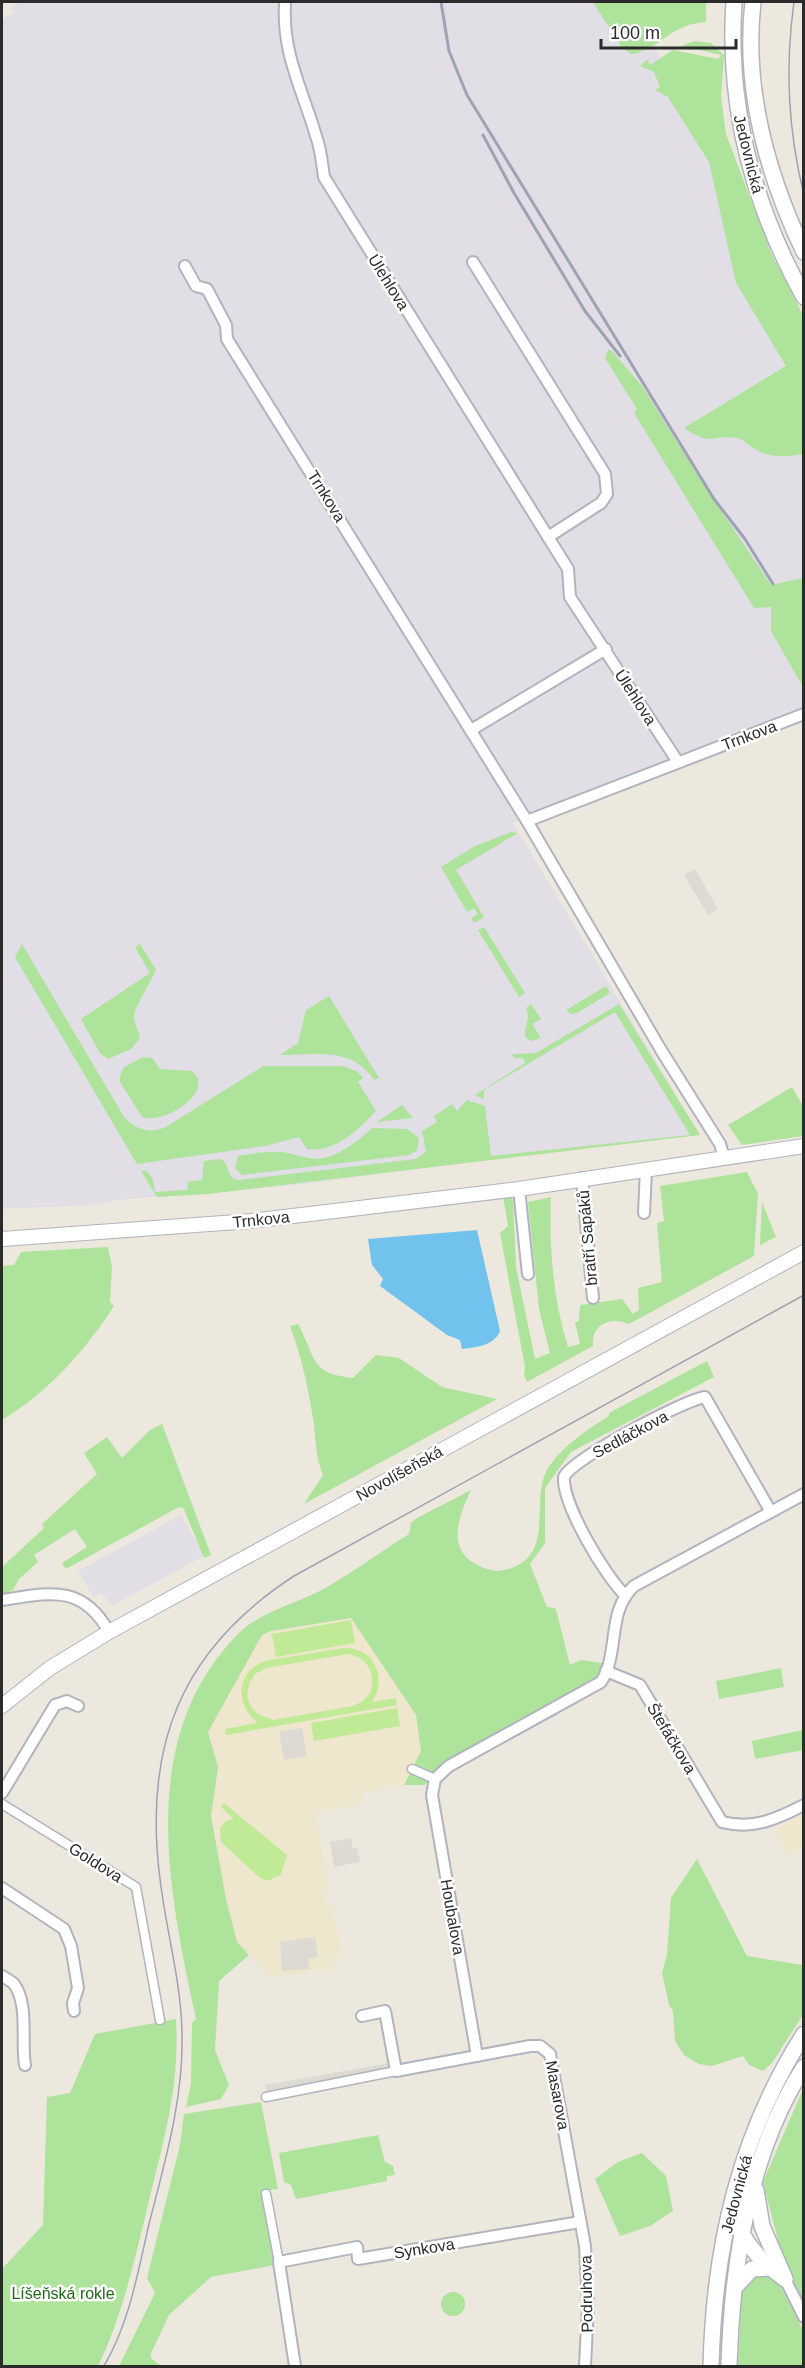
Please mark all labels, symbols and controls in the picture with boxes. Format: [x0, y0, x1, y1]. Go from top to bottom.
scale bar [601, 12, 736, 50]
text: 100 m [610, 23, 660, 43]
street label: Jedovnická [731, 113, 766, 195]
street label: Úlehlova [365, 251, 413, 313]
street label: Trnkova [304, 468, 349, 525]
street label: Úlehlova [611, 666, 661, 728]
street label: Trnkova [719, 717, 779, 754]
street label: bratří Sapáků [575, 1189, 600, 1287]
street label: Trnkova [232, 1208, 290, 1231]
street label: Sedláčkova [590, 1407, 671, 1461]
street label: Novolíšeňská [353, 1443, 445, 1504]
street label: Štefáčkova [644, 1699, 700, 1777]
street label: Goldova [66, 1839, 126, 1885]
street label: Houbalova [437, 1878, 468, 1956]
street label: Masarova [542, 2059, 573, 2131]
street label: Jedovnická [718, 2153, 755, 2235]
street label: Synkova [392, 2235, 456, 2262]
street label: Podruhova [577, 2255, 596, 2333]
park label: Líšeňská rokle [11, 2285, 115, 2302]

